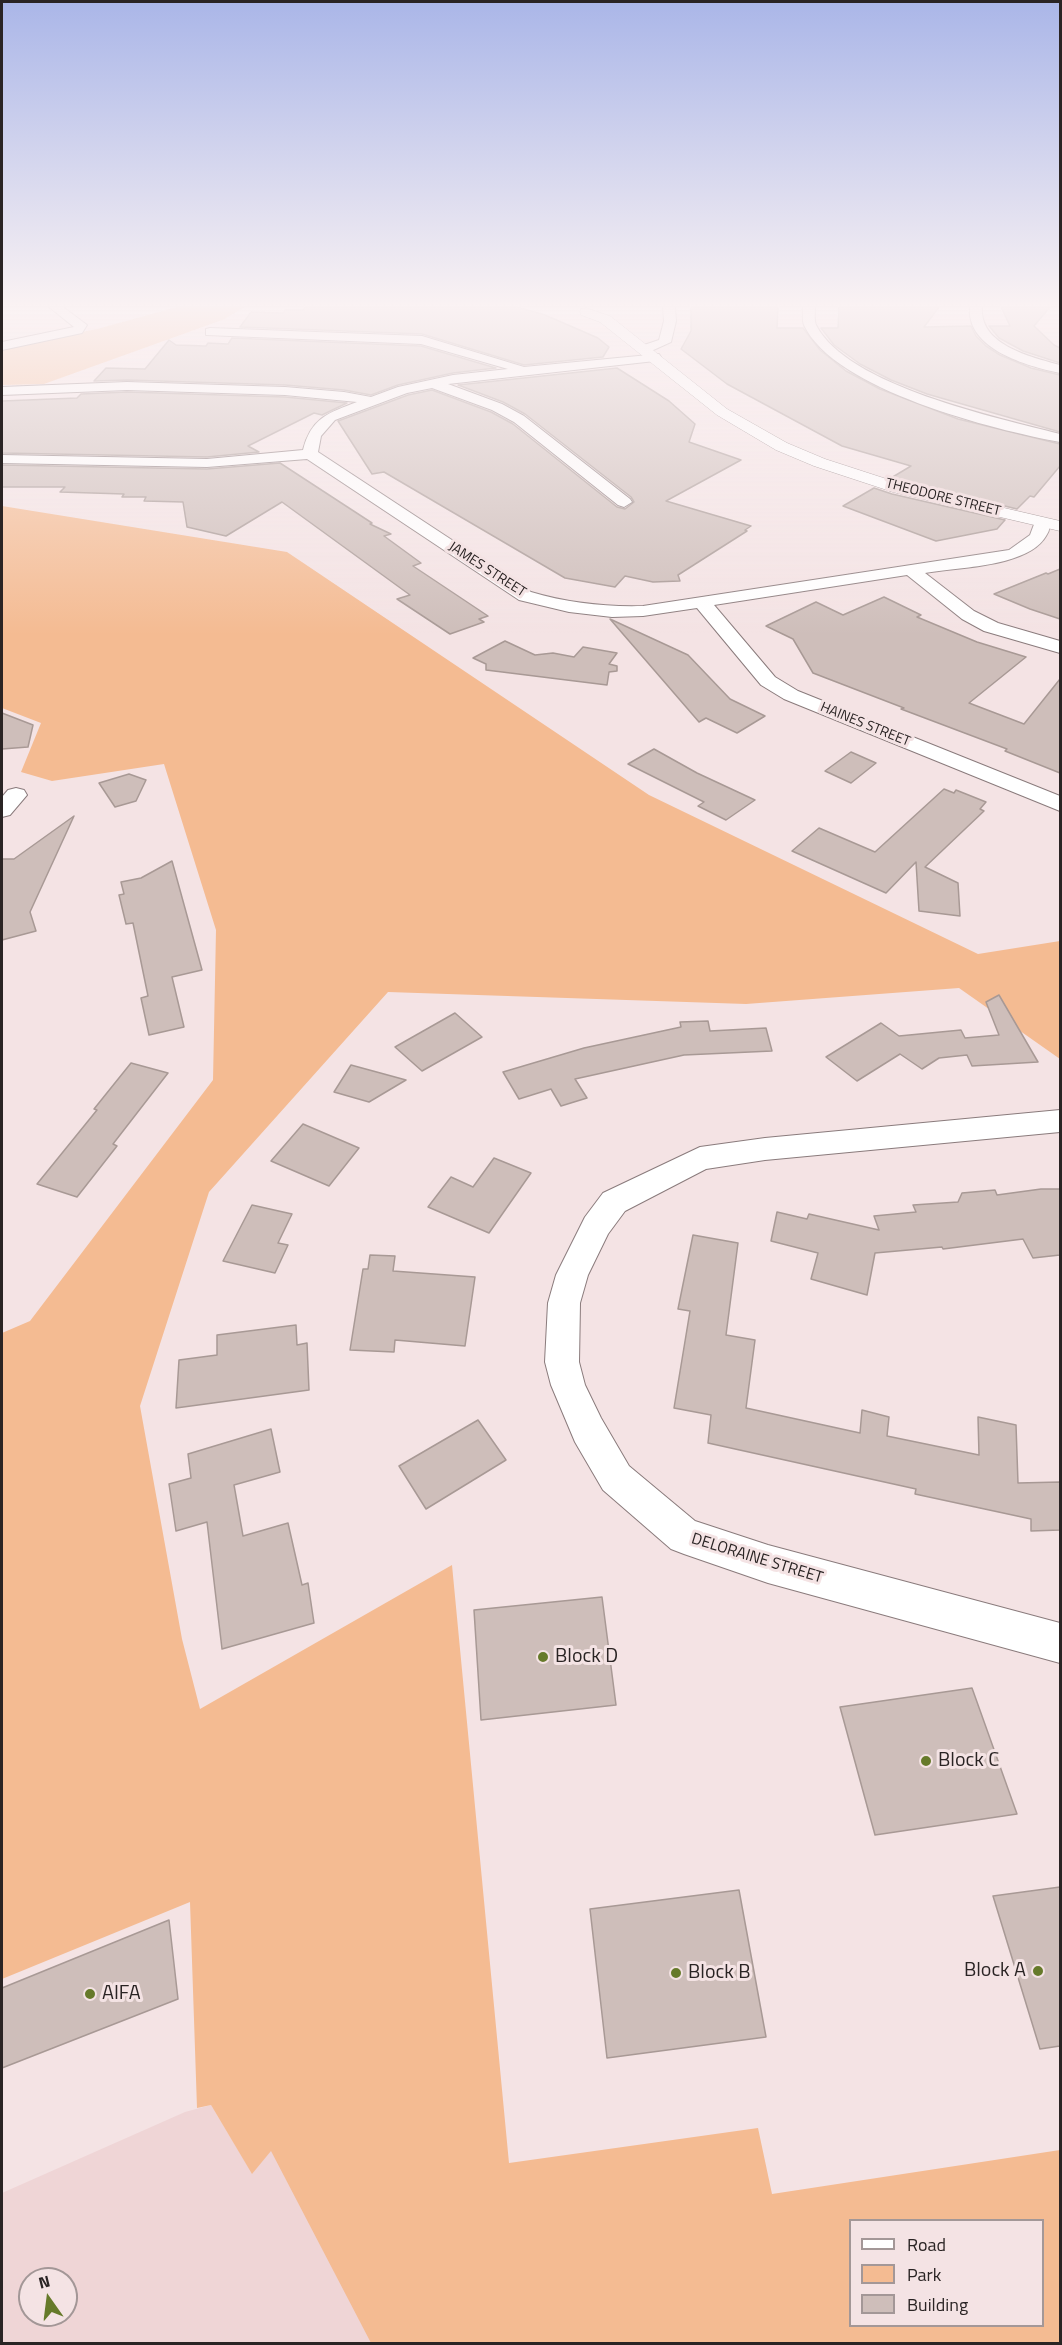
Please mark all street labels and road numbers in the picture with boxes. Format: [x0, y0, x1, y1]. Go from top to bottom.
street label: THEODORE STREET [884, 476, 1002, 520]
street label: JAMES STREET [445, 539, 529, 601]
street label: HAINES STREET [818, 699, 912, 751]
street label: DELORAINE STREET [689, 1530, 825, 1588]

